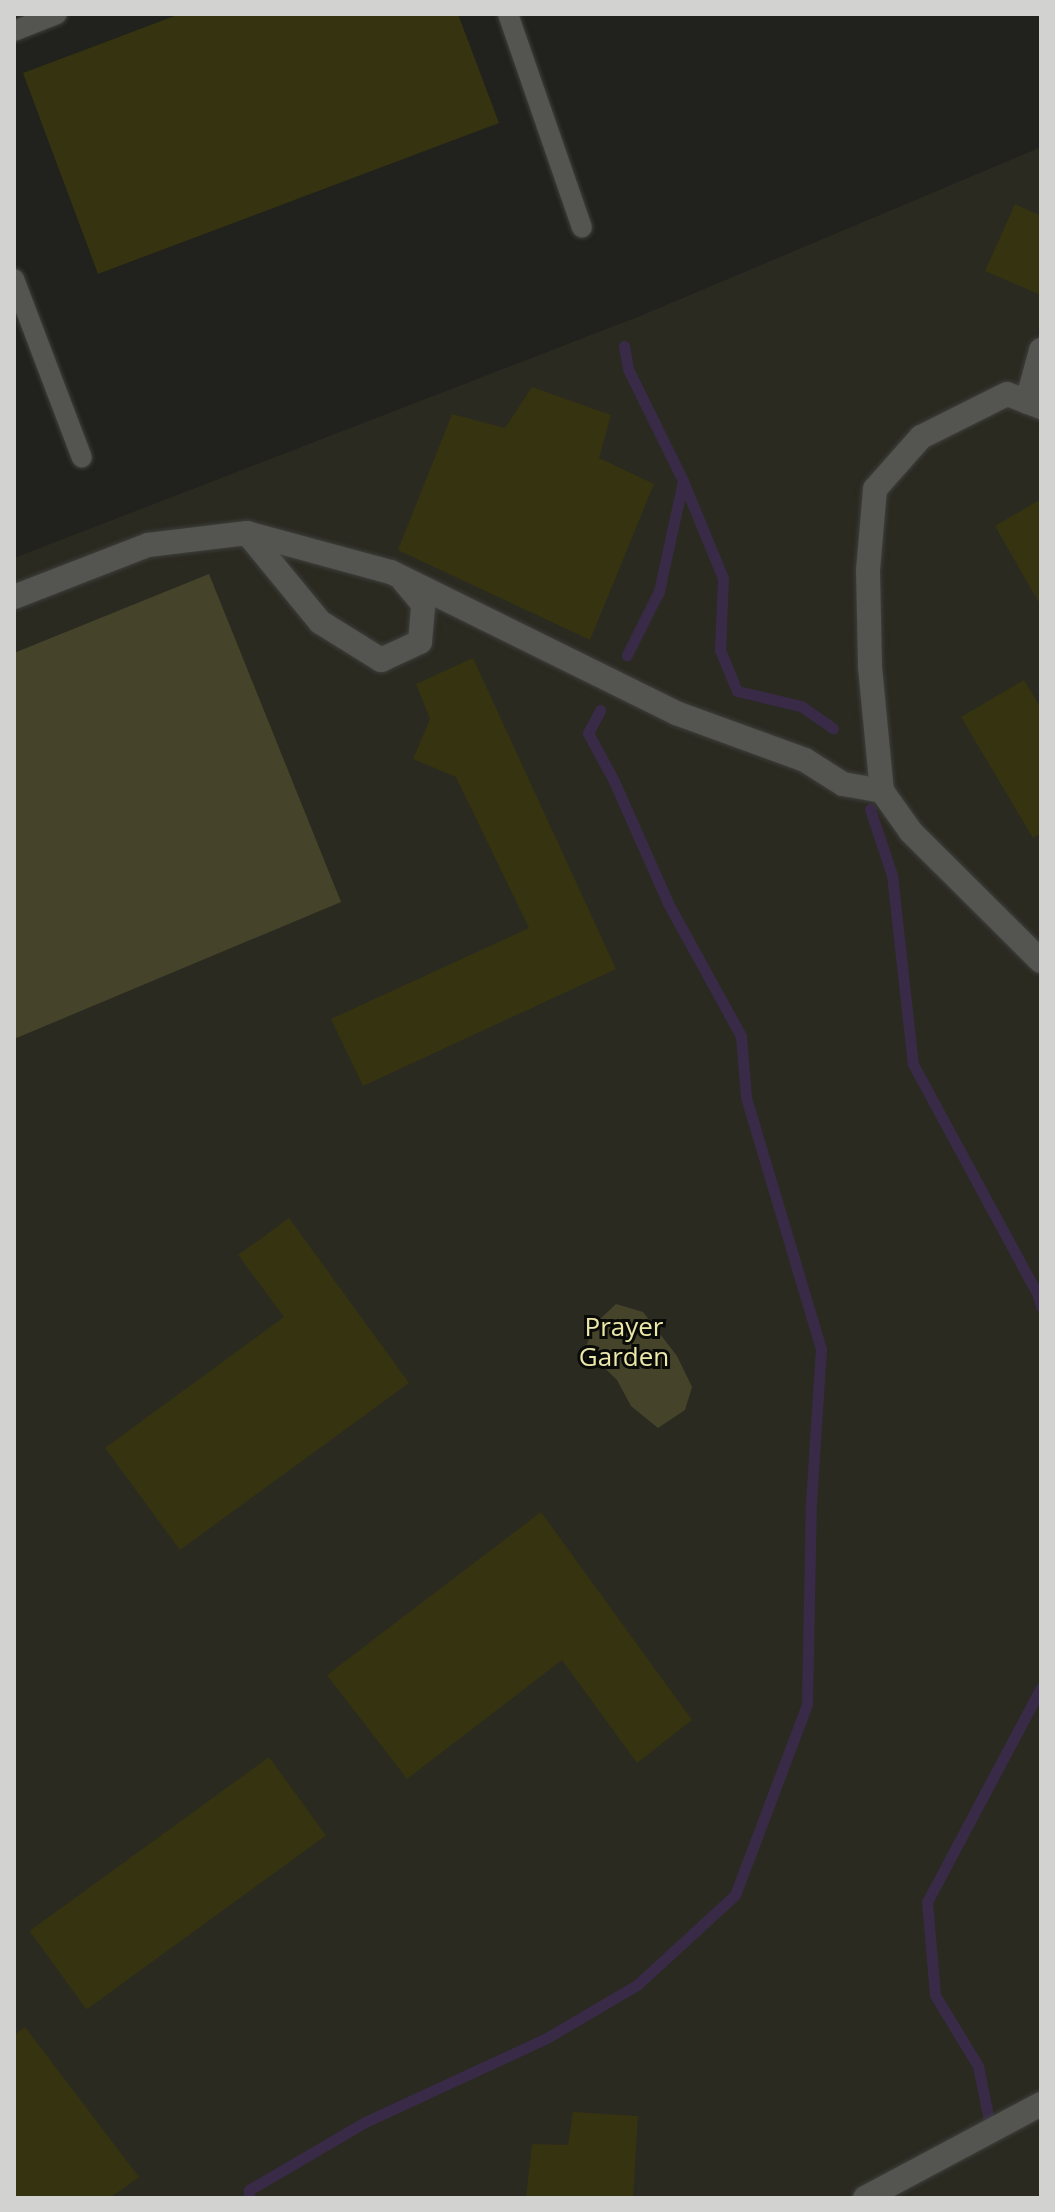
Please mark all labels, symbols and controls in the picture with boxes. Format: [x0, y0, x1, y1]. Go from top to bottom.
park label: Prayer Garden [579, 1311, 669, 1372]

